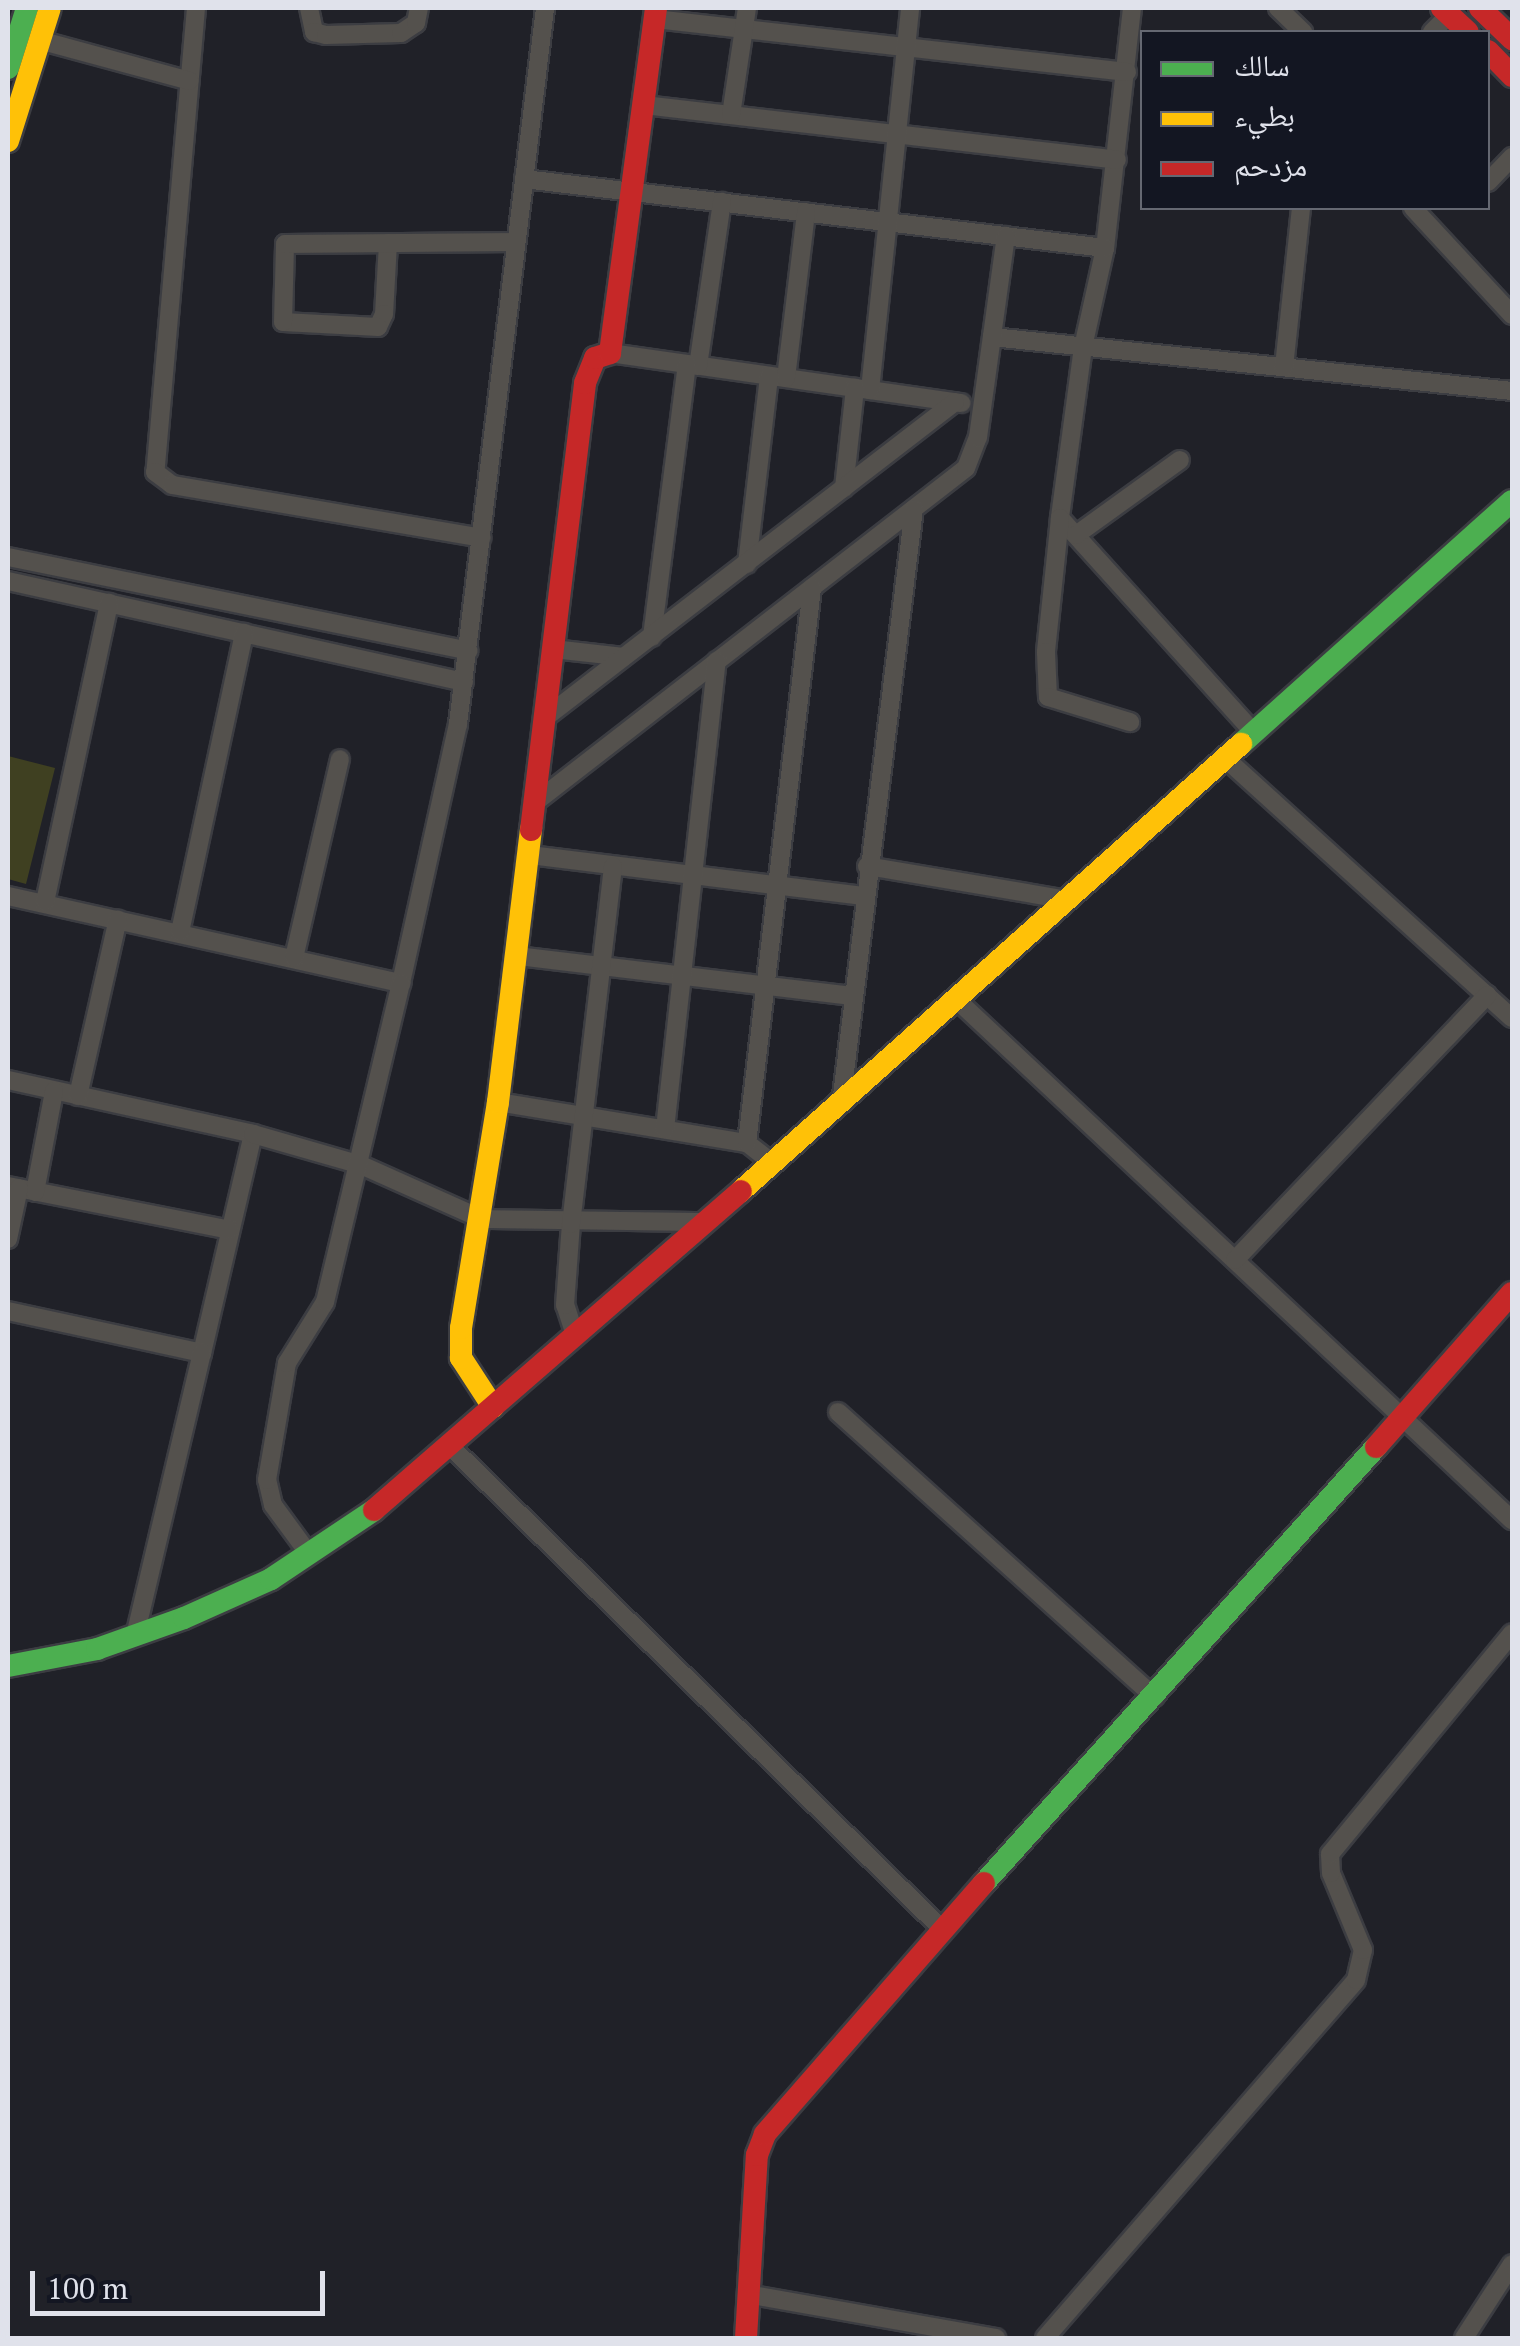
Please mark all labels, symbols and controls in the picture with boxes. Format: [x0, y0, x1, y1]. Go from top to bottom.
legend [1140, 30, 1490, 210]
text: سالك [1234, 45, 1290, 85]
text: بطيء [1234, 95, 1295, 135]
text: مزدحم [1234, 145, 1307, 185]
scale bar [35, 2251, 330, 2313]
text: 100 m [47, 2268, 128, 2308]

